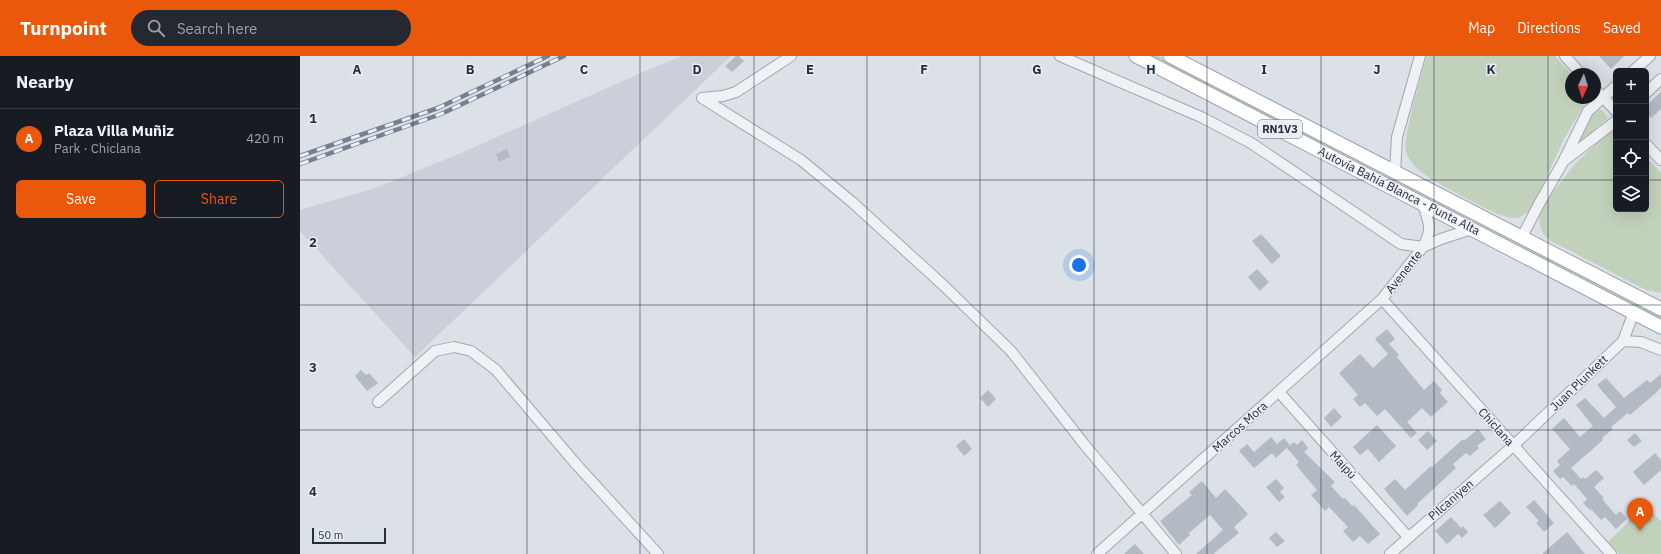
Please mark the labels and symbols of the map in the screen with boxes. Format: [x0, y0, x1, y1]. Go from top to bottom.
text: A [353, 61, 362, 78]
text: B [466, 61, 475, 78]
text: C [580, 61, 589, 78]
text: D [692, 61, 702, 78]
text: E [806, 61, 814, 78]
text: F [920, 61, 928, 78]
text: G [1032, 61, 1042, 78]
text: H [1146, 61, 1156, 78]
text: I [1261, 61, 1267, 78]
text: J [1373, 61, 1381, 78]
text: K [1486, 61, 1496, 78]
north arrow [1565, 68, 1601, 104]
text: 1 [309, 110, 317, 127]
road number: RN1V3 [1258, 120, 1302, 138]
street label: Autovía Bahía Blanca - Punta Alta [1316, 143, 1483, 238]
text: 2 [309, 234, 317, 251]
street label: Avenente [1382, 247, 1425, 296]
your location [1069, 255, 1089, 275]
street label: Juan Plunkett [1547, 351, 1611, 414]
text: 3 [309, 359, 317, 376]
street label: Marcos Mora [1209, 398, 1271, 455]
street label: Chiclana [1475, 404, 1518, 449]
street label: Maipú [1327, 447, 1360, 482]
street label: Pilcaniyen [1425, 476, 1476, 523]
text: 4 [309, 483, 317, 500]
pin: A [1627, 498, 1653, 531]
scale bar [312, 526, 386, 545]

